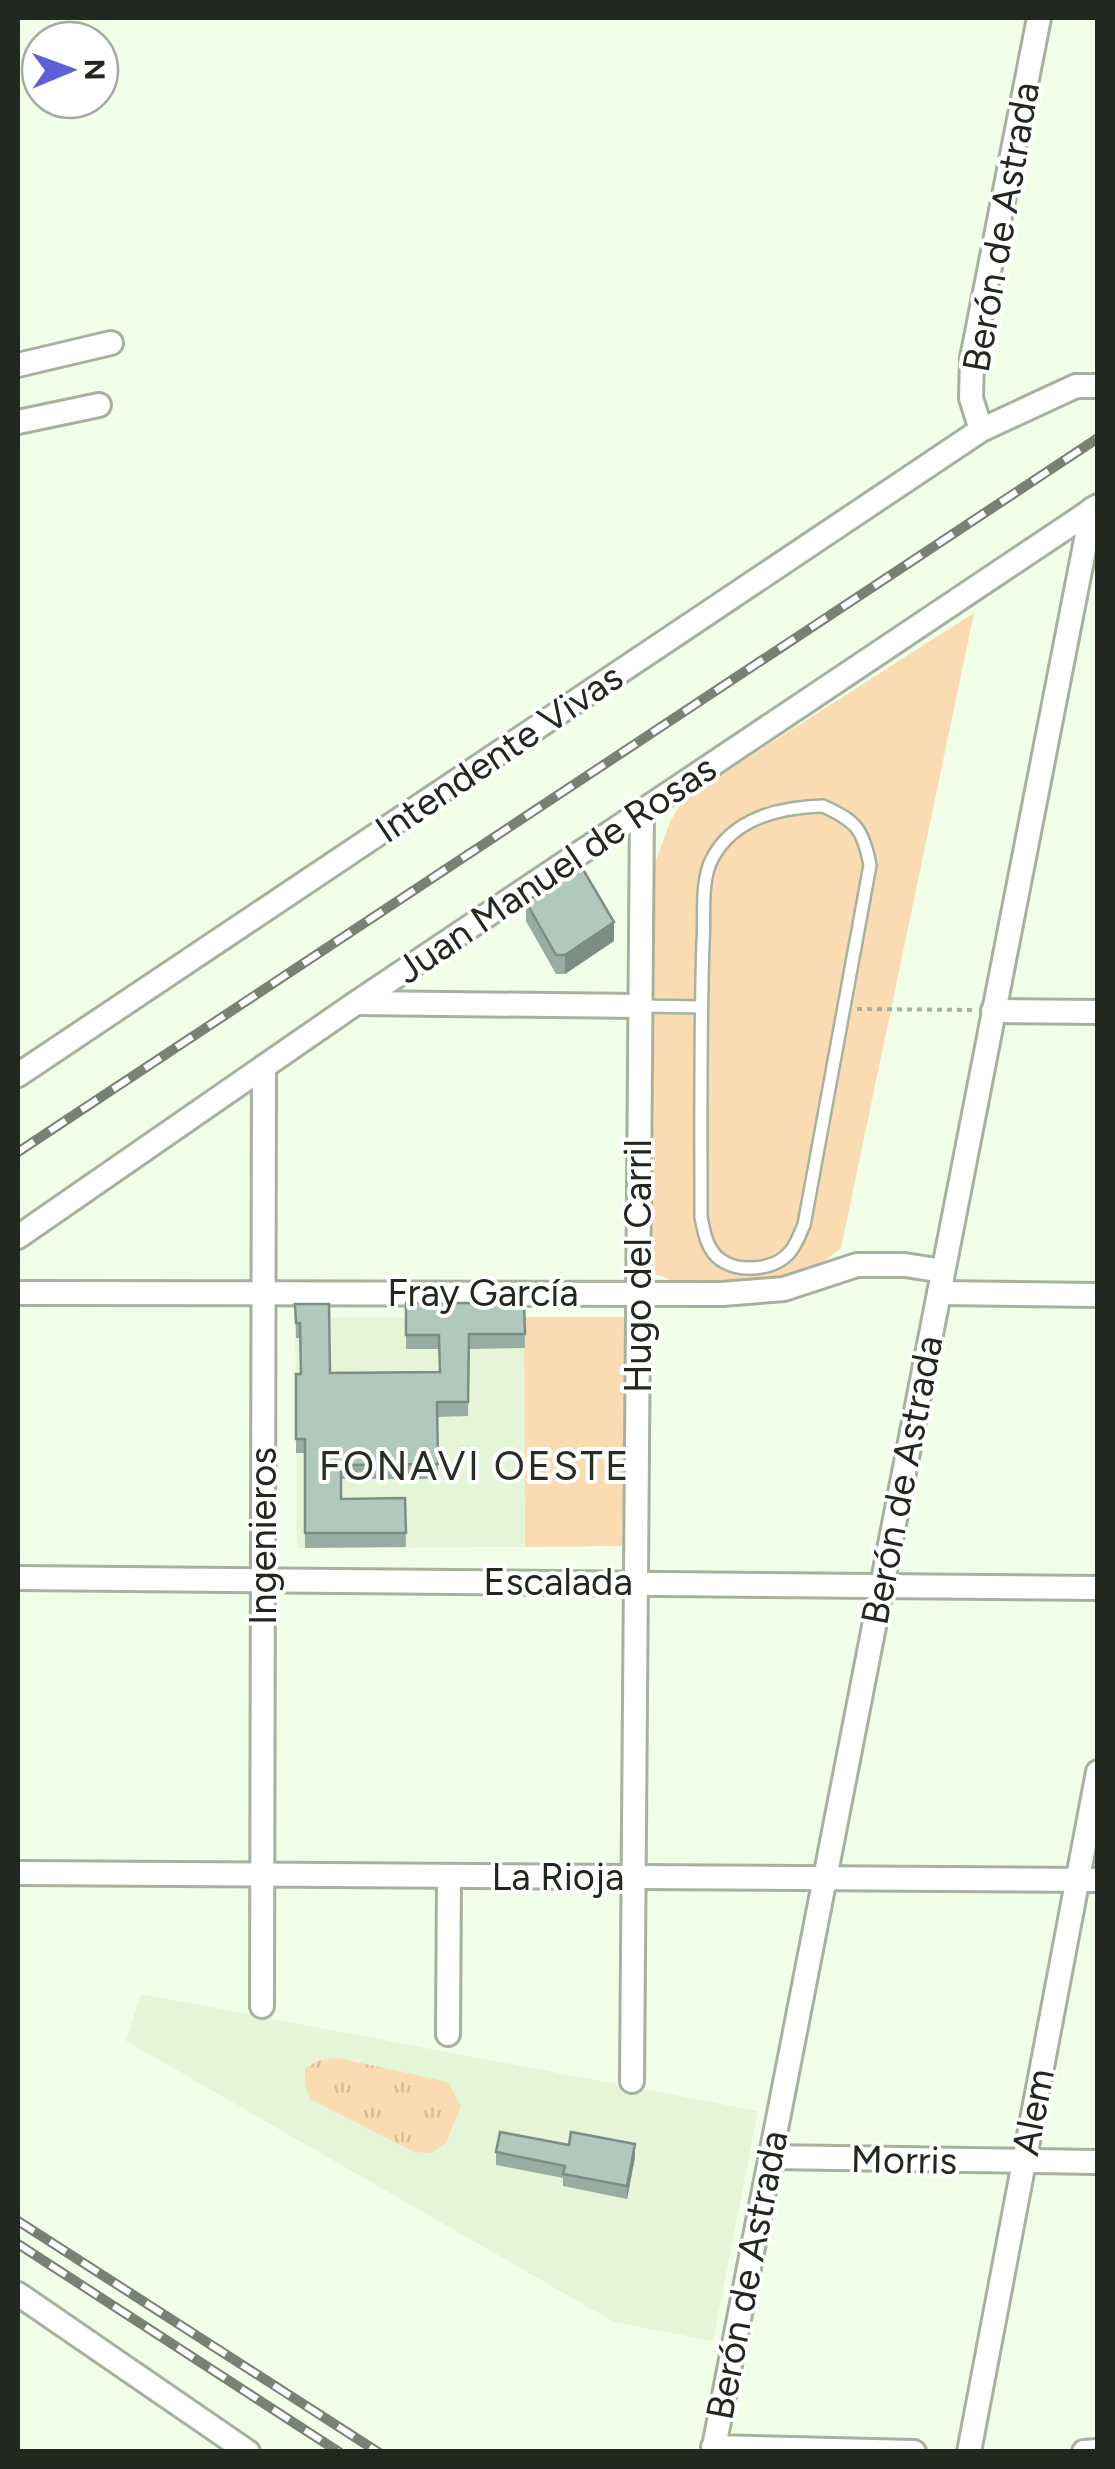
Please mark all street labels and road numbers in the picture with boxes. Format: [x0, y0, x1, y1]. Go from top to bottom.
street label: Berón de Astrada [953, 78, 1049, 376]
street label: Intendente Vivas [367, 653, 631, 853]
street label: Juan Manuel de Rosas [387, 745, 725, 993]
street label: Hugo del Carril [615, 1139, 661, 1393]
street label: Fray García [387, 1270, 579, 1316]
street label: Berón de Astrada [851, 1332, 953, 1628]
street label: Ingenieros [240, 1447, 286, 1625]
street label: Escalada [483, 1559, 633, 1605]
street label: La Rioja [492, 1854, 624, 1900]
street label: Alem [1002, 2065, 1064, 2159]
street label: Berón de Astrada [696, 2127, 798, 2423]
street label: Morris [850, 2136, 958, 2184]

